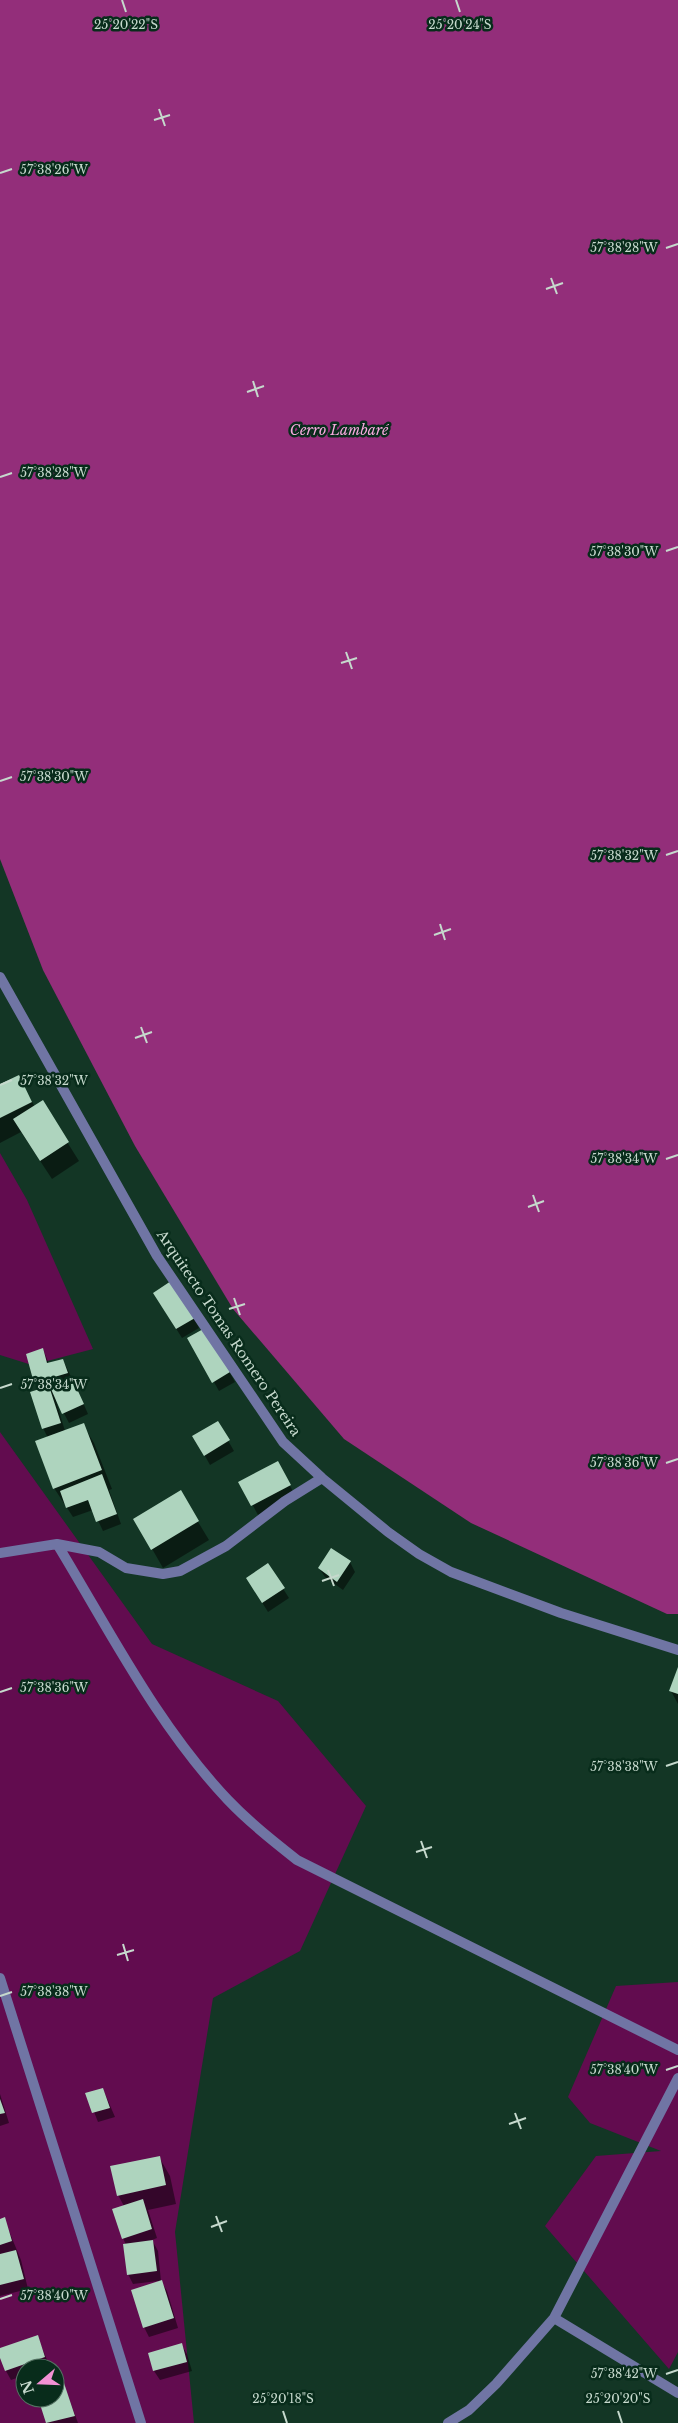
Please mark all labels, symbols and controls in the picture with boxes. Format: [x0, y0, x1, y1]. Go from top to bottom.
text: 25°20'22"S [94, 17, 158, 32]
text: 25°20'24"S [428, 17, 492, 32]
text: 57°38'26"W [20, 162, 89, 177]
text: 57°38'28"W [590, 240, 659, 255]
park label: Cerro Lambaré [290, 421, 390, 439]
text: 57°38'28"W [20, 465, 89, 480]
text: 57°38'30"W [590, 544, 659, 559]
text: 57°38'30"W [20, 769, 89, 784]
text: 57°38'32"W [590, 848, 659, 863]
text: 57°38'32"W [20, 1073, 89, 1088]
text: 57°38'34"W [591, 1151, 658, 1166]
street label: Arquitecto Tomas Romero Pereira [152, 1225, 305, 1440]
text: 57°38'34"W [21, 1377, 88, 1392]
text: 57°38'36"W [590, 1455, 659, 1470]
text: 57°38'36"W [20, 1680, 89, 1695]
text: 57°38'38"W [590, 1759, 659, 1774]
text: 57°38'38"W [20, 1984, 89, 1999]
text: 57°38'40"W [590, 2062, 659, 2077]
text: 57°38'40"W [20, 2288, 89, 2303]
north arrow [15, 2358, 65, 2408]
text: 57°38'42"W [591, 2366, 658, 2381]
text: N [17, 2378, 38, 2396]
text: 25°20'18"S [252, 2391, 314, 2406]
text: 25°20'20"S [585, 2391, 651, 2406]

